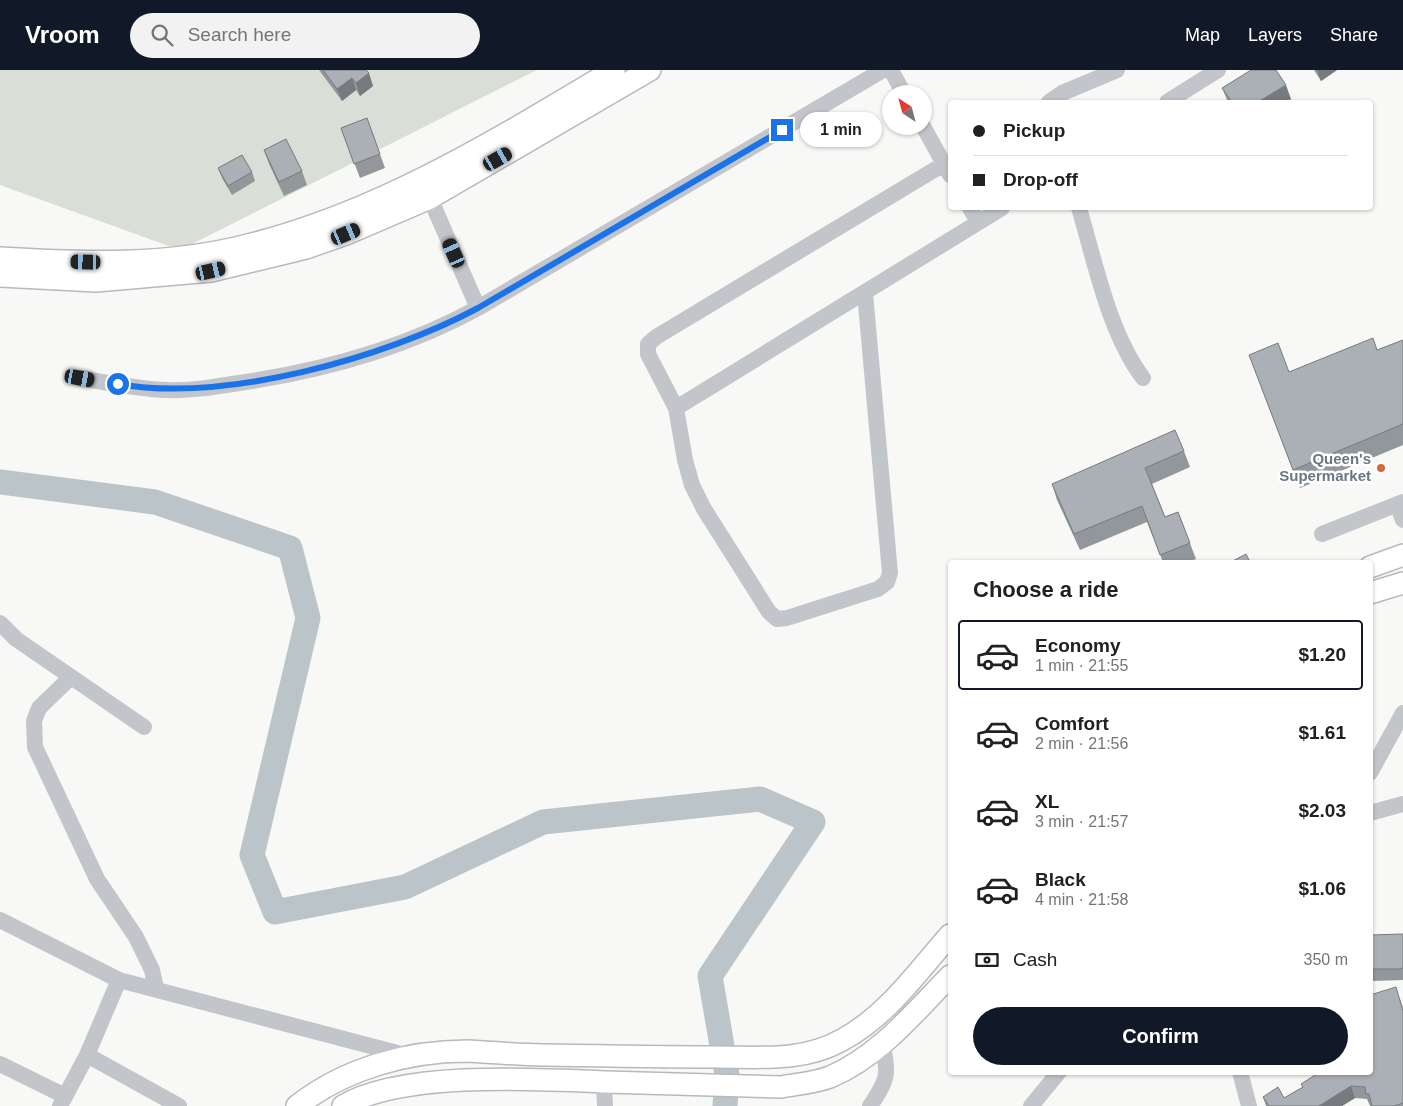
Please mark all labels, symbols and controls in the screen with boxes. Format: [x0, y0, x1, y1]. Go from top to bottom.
search box [130, 13, 480, 58]
text: Vroom [25, 21, 100, 48]
icon: search [148, 21, 176, 49]
text: Search here [188, 24, 291, 45]
text: Map [1185, 25, 1220, 45]
text: Layers [1248, 25, 1302, 45]
text: Share [1330, 25, 1378, 45]
north arrow [882, 85, 932, 135]
map controls [882, 85, 932, 135]
callout: 1 min [800, 112, 882, 148]
route end [771, 119, 793, 141]
text: Pickup [1003, 120, 1065, 141]
text: 1 min [820, 121, 862, 138]
car [481, 145, 514, 173]
text: Drop-off [1003, 169, 1078, 190]
car [329, 221, 362, 247]
car [441, 236, 466, 270]
car [70, 254, 101, 270]
car [194, 260, 227, 282]
car [63, 368, 96, 388]
route start [107, 373, 129, 395]
place label: Queen's Supermarket [1279, 450, 1371, 484]
marker: Queen's Supermarket [1375, 462, 1387, 474]
text: Choose a ride [973, 577, 1118, 602]
icon: car [975, 633, 1020, 678]
text: Economy [1035, 635, 1121, 656]
text: $1.20 [1298, 644, 1346, 665]
text: 1 min · 21:55 [1035, 657, 1128, 674]
icon: car [975, 711, 1020, 756]
text: Comfort [1035, 713, 1109, 734]
text: $1.61 [1298, 722, 1346, 743]
text: 2 min · 21:56 [1035, 735, 1128, 752]
icon: car [975, 789, 1020, 834]
text: XL [1035, 791, 1059, 812]
text: $2.03 [1298, 800, 1346, 821]
text: 3 min · 21:57 [1035, 813, 1128, 830]
icon: car [975, 867, 1020, 912]
text: Black [1035, 869, 1086, 890]
text: $1.06 [1298, 878, 1346, 899]
text: 4 min · 21:58 [1035, 891, 1128, 908]
icon: cash [973, 946, 1001, 974]
text: Cash [1013, 949, 1057, 970]
text: 350 m [1304, 951, 1348, 968]
button: Confirm [973, 1007, 1348, 1065]

